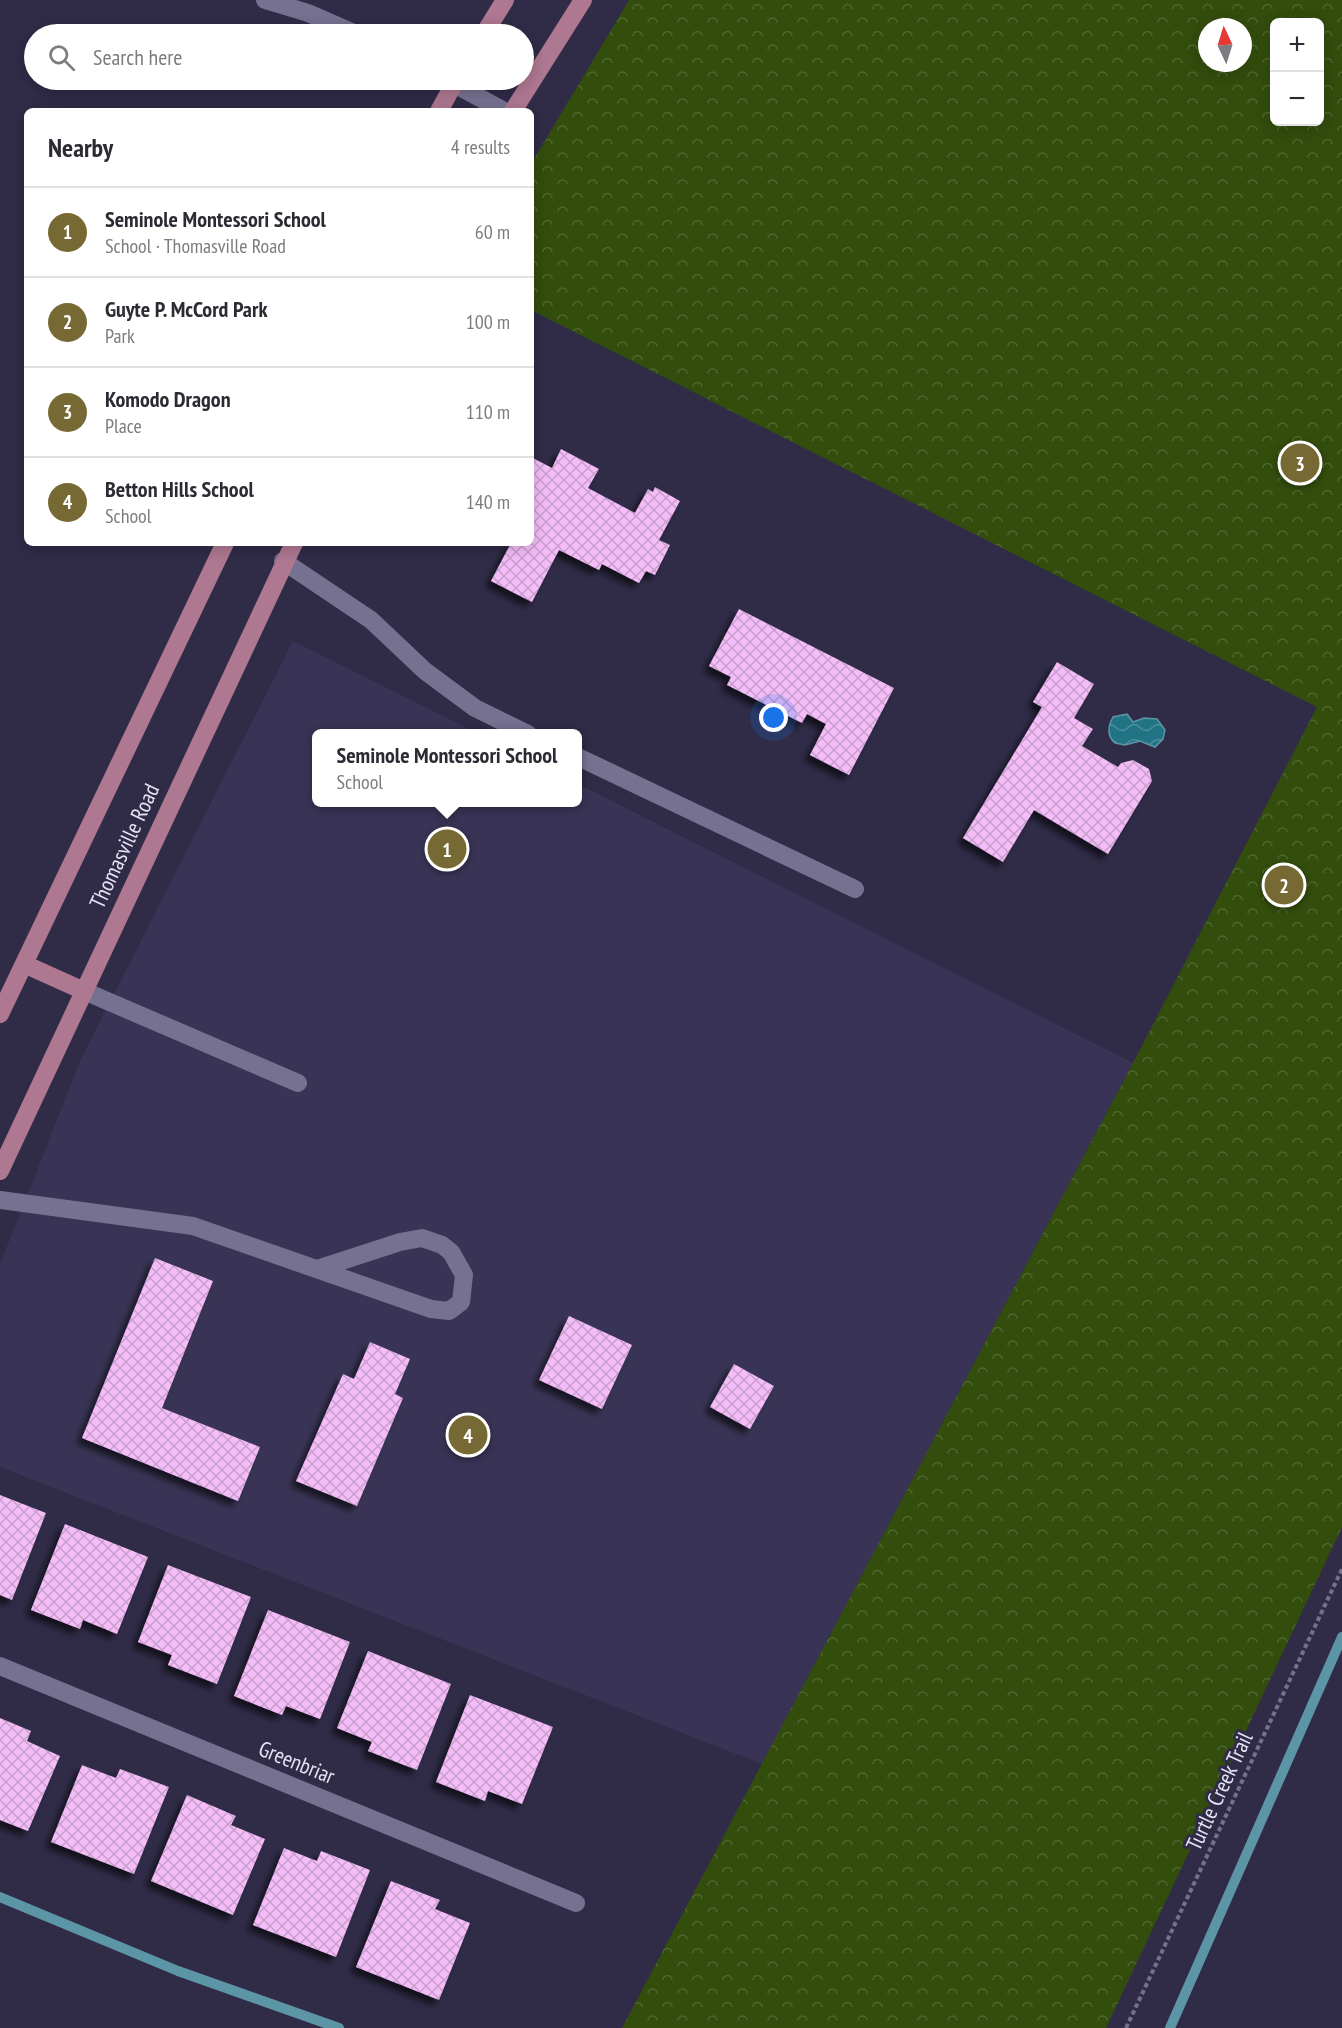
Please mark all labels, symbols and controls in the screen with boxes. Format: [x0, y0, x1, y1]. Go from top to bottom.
north arrow [1198, 18, 1252, 72]
map controls [1270, 18, 1324, 126]
button: + [1270, 18, 1324, 72]
search box [24, 24, 534, 90]
icon: search [45, 41, 78, 74]
text: Search here [93, 43, 182, 71]
button: − [1270, 72, 1324, 126]
text: Nearby [48, 131, 113, 164]
text: 4 results [451, 134, 510, 160]
text: Seminole Montessori School [105, 205, 326, 233]
text: 1 [63, 219, 72, 245]
text: 60 m [475, 219, 510, 245]
text: School · Thomasville Road [105, 233, 286, 259]
text: Guyte P. McCord Park [105, 295, 267, 323]
text: 2 [63, 309, 72, 335]
text: 100 m [466, 309, 510, 335]
text: Park [105, 323, 135, 349]
text: Komodo Dragon [105, 385, 231, 413]
text: 3 [63, 399, 72, 425]
text: 110 m [466, 399, 510, 425]
text: Place [105, 413, 142, 439]
pin: 3 [1280, 440, 1320, 486]
text: Betton Hills School [105, 475, 254, 503]
text: 4 [63, 489, 72, 515]
text: 140 m [466, 489, 510, 515]
text: School [105, 503, 151, 529]
your location [759, 703, 788, 732]
popup [312, 729, 582, 807]
text: Seminole Montessori School [337, 741, 557, 769]
text: School [337, 769, 383, 795]
street label: Thomasville Road [83, 779, 165, 913]
pin: 1 [428, 826, 466, 872]
pin: 2 [1264, 862, 1304, 908]
pin: 4 [448, 1412, 488, 1458]
street label: Turtle Creek Trail [1179, 1726, 1259, 1855]
street label: Greenbriar [255, 1734, 339, 1790]

